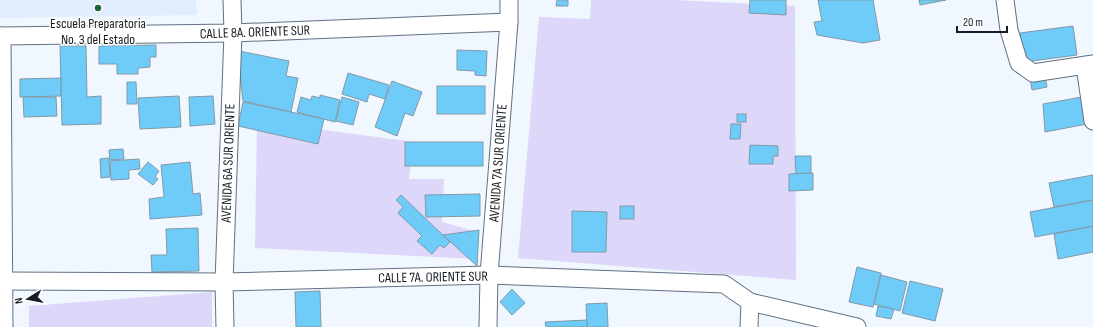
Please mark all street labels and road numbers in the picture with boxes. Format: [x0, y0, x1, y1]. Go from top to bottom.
street label: CALLE 8A. ORIENTE SUR [200, 22, 311, 42]
street label: AVENIDA 6A SUR ORIENTE [217, 103, 239, 224]
street label: AVENIDA 7A SUR ORIENTE [485, 103, 511, 224]
street label: CALLE 7A. ORIENTE SUR [378, 268, 488, 286]

